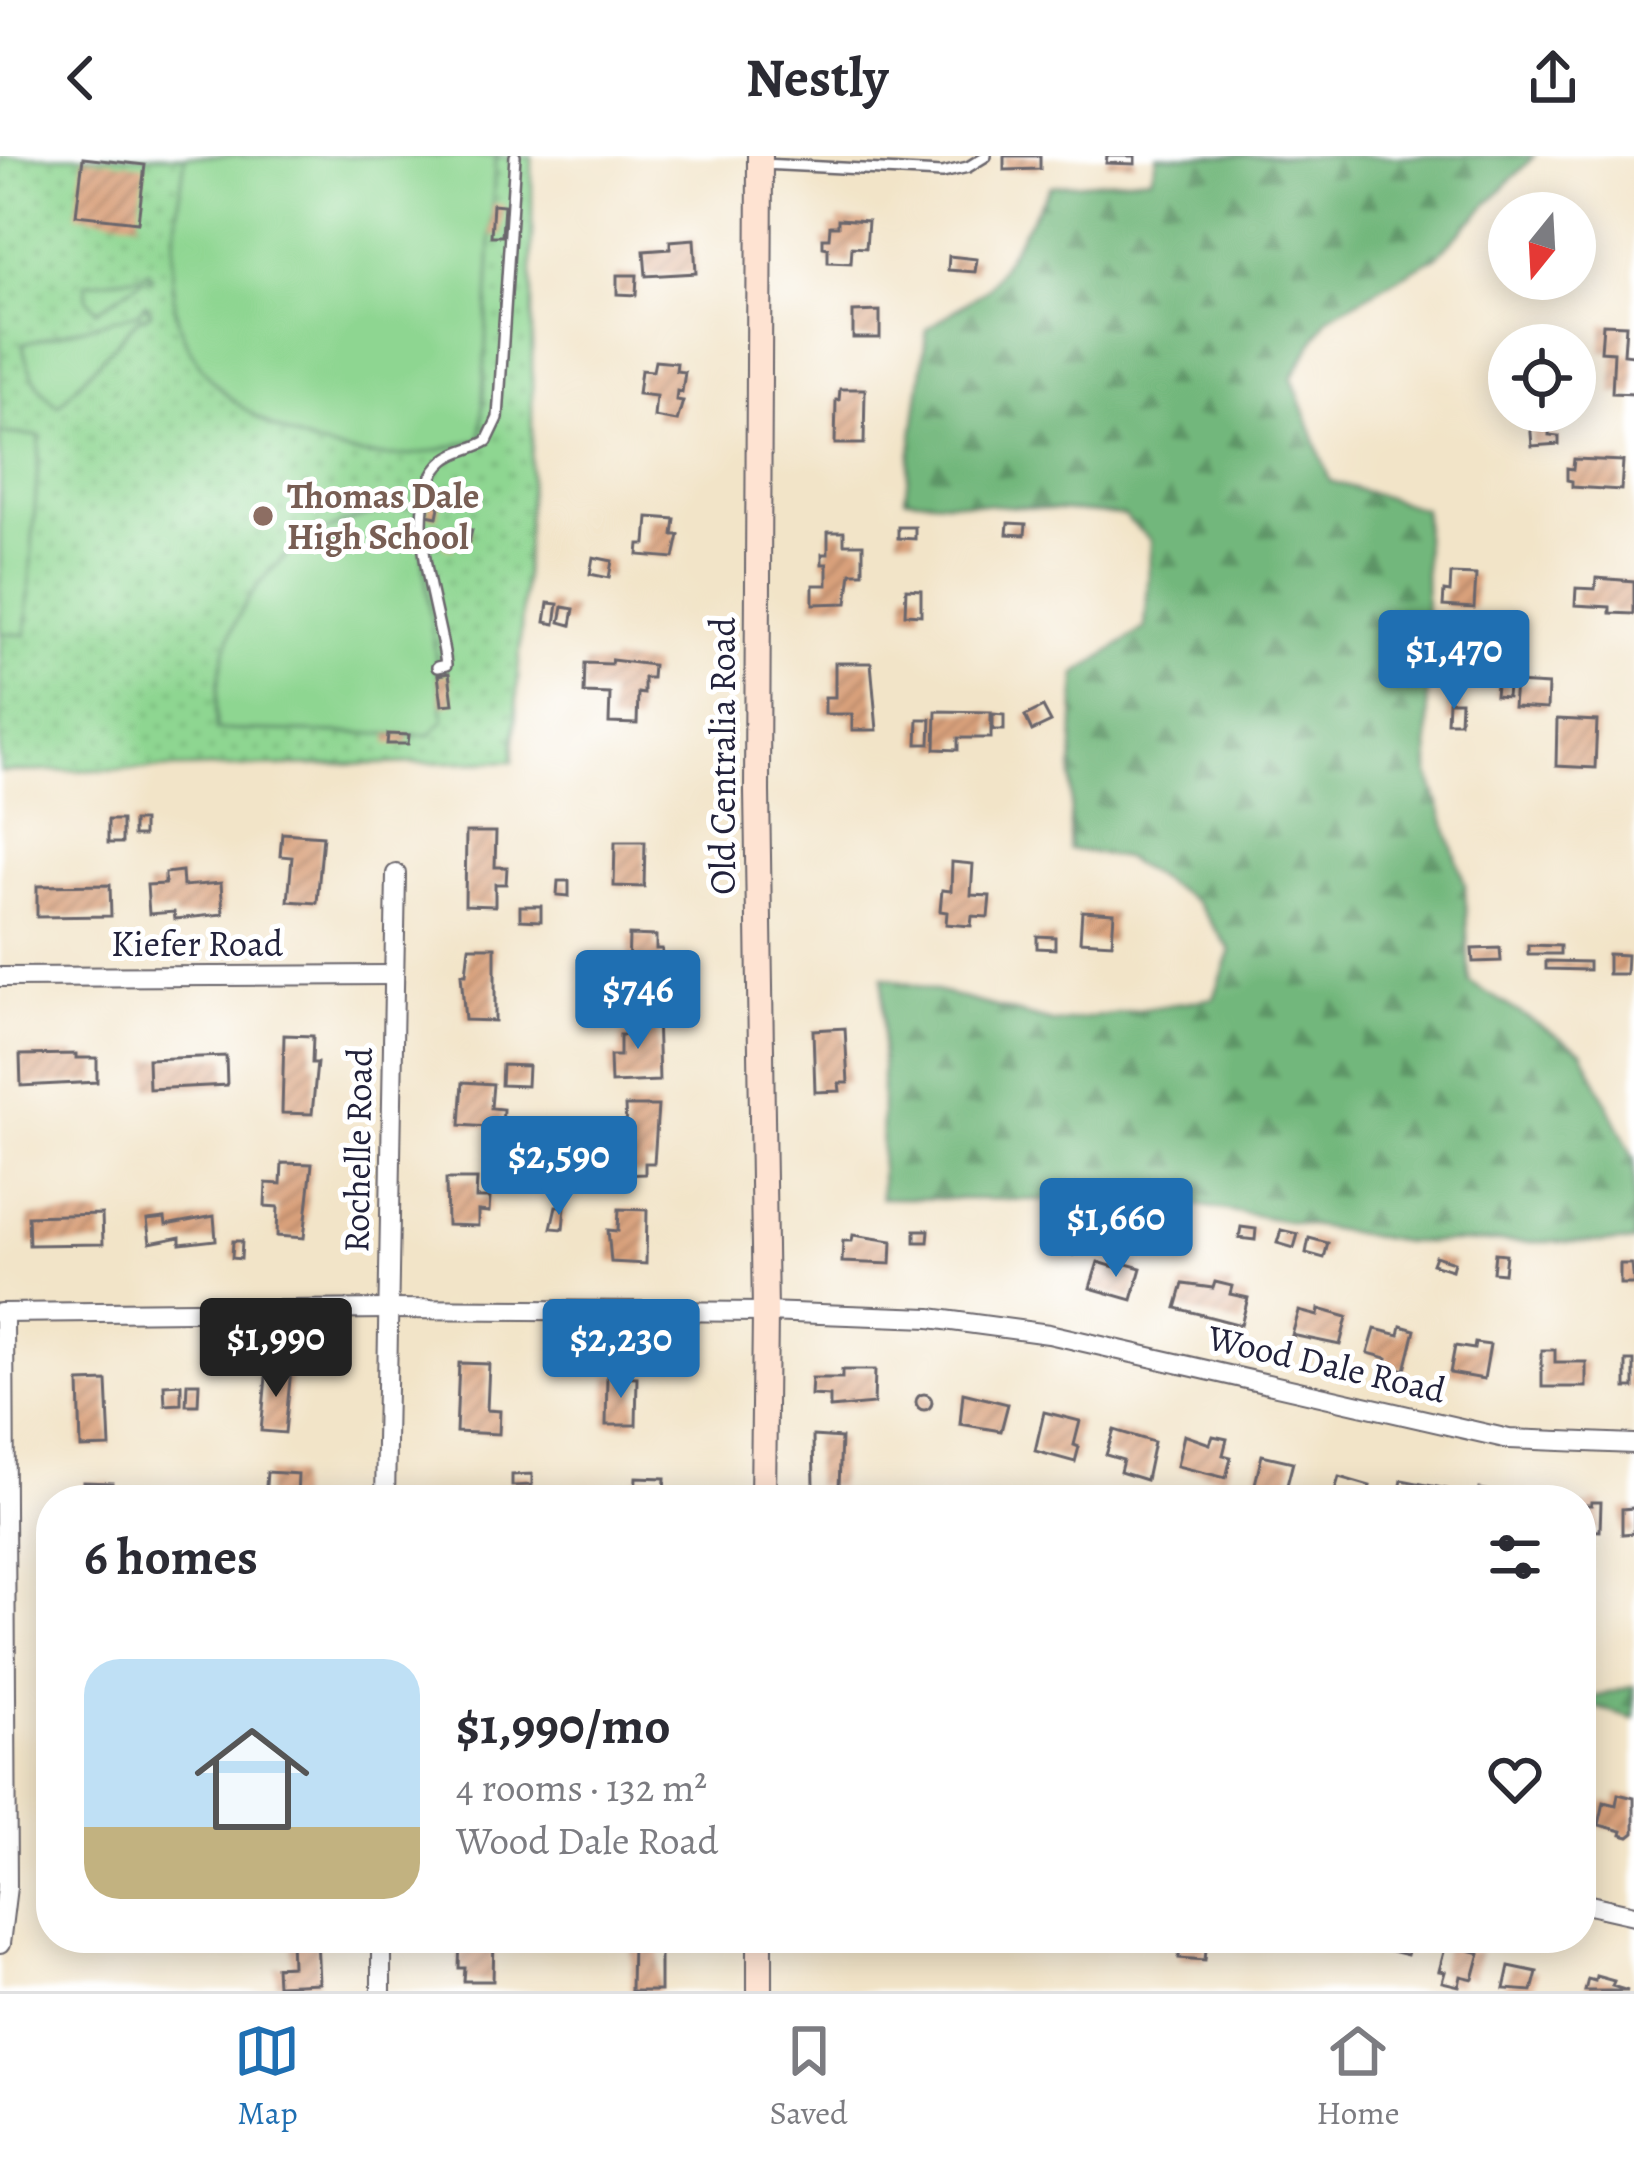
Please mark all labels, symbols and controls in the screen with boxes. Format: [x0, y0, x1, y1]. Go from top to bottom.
text: Nestly [746, 41, 888, 115]
icon: back [48, 45, 114, 111]
icon: share [1520, 45, 1586, 111]
north arrow [1488, 192, 1596, 300]
map controls [1488, 192, 1596, 432]
button: locate [1488, 324, 1596, 432]
place label: Thomas Dale High School [287, 471, 479, 561]
marker: Thomas Dale High School [250, 503, 276, 529]
pin: $1,470 [1356, 610, 1552, 712]
street label: Old Centralia Road [698, 616, 747, 895]
text: $1,470 [1405, 622, 1503, 675]
street label: Kiefer Road [111, 919, 284, 968]
pin: $746 [567, 950, 709, 1052]
text: $746 [602, 962, 674, 1015]
street label: Rochelle Road [331, 1046, 384, 1253]
pin: $2,590 [461, 1116, 657, 1218]
text: $2,590 [508, 1128, 610, 1181]
pin: $1,660 [1018, 1178, 1214, 1280]
text: $1,660 [1067, 1190, 1165, 1243]
pin: $1,990 [178, 1298, 374, 1400]
pin: $2,230 [523, 1299, 719, 1401]
text: $1,990 [227, 1310, 325, 1363]
text: $2,230 [570, 1311, 672, 1364]
street label: Wood Dale Road [1202, 1312, 1451, 1415]
text: 6 homes [84, 1522, 258, 1592]
icon: filters [1482, 1524, 1548, 1590]
text: $1,990/mo [456, 1691, 670, 1761]
icon: home [180, 1707, 324, 1851]
icon: heart [1482, 1746, 1548, 1812]
text: 4 rooms · 132 m² [456, 1761, 707, 1814]
text: Wood Dale Road [456, 1814, 718, 1867]
tab: Map [234, 2018, 300, 2135]
tab: Saved [769, 2018, 848, 2135]
tab: Home [1317, 2018, 1400, 2135]

